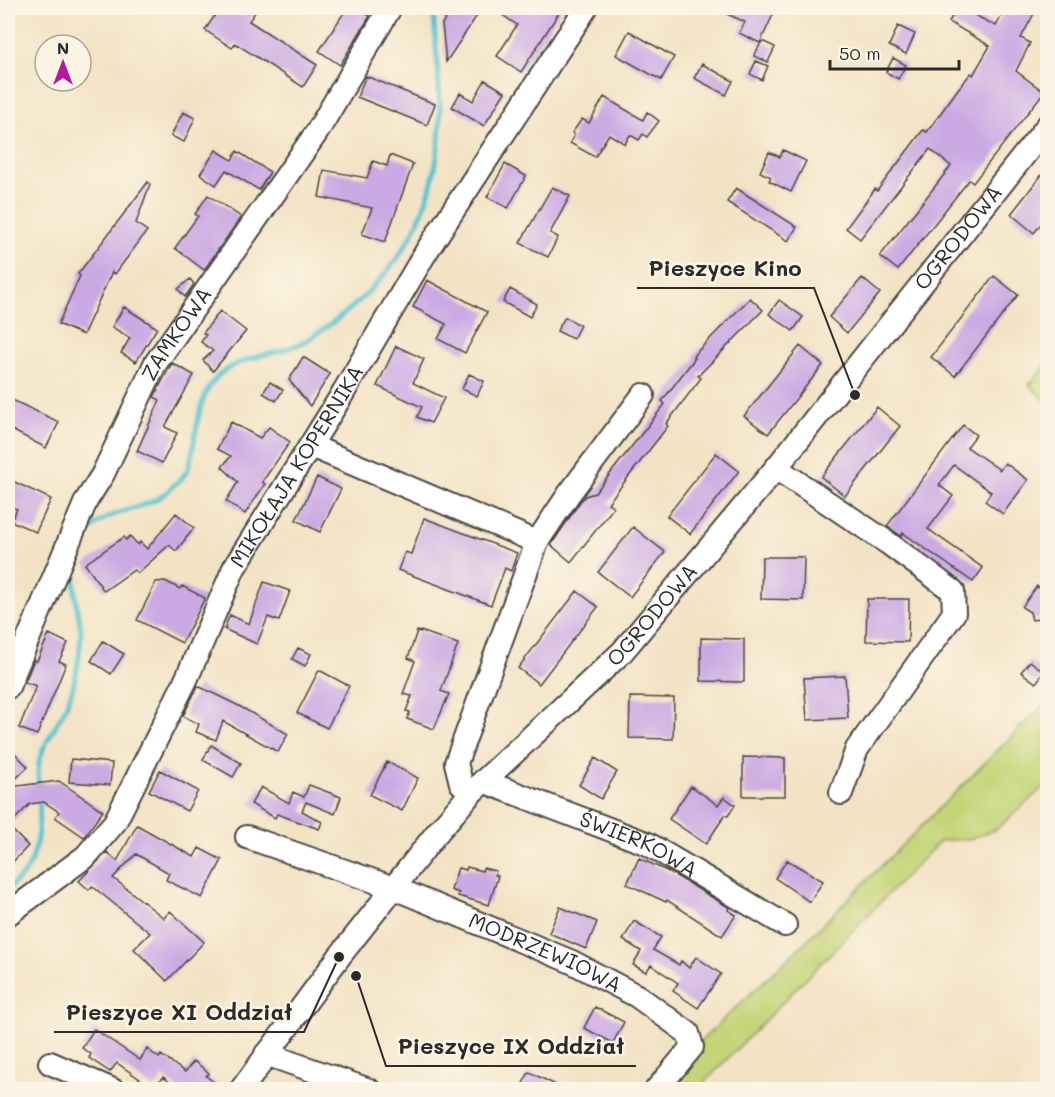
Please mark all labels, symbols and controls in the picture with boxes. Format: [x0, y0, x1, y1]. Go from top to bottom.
north arrow [33, 33, 93, 93]
scale bar [830, 33, 959, 71]
text: N [57, 37, 69, 58]
text: 50 m [839, 41, 881, 65]
street label: OGRODOWA [907, 179, 1007, 295]
callout: Pieszyce Kino [637, 248, 814, 288]
text: Pieszyce Kino [648, 253, 802, 282]
street label: ZAMKOWA [134, 281, 217, 385]
street label: MIKOŁAJA KOPERNIKA [223, 359, 369, 572]
street label: OGRODOWA [600, 557, 702, 671]
street label: ŚWIERKOWA [576, 804, 703, 882]
street label: MODRZEWIOWA [465, 906, 627, 998]
callout: Pieszyce XI Oddział [54, 992, 304, 1032]
text: Pieszyce XI Oddział [66, 997, 292, 1026]
callout: Pieszyce IX Oddział [386, 1026, 636, 1066]
text: Pieszyce IX Oddział [398, 1031, 624, 1060]

